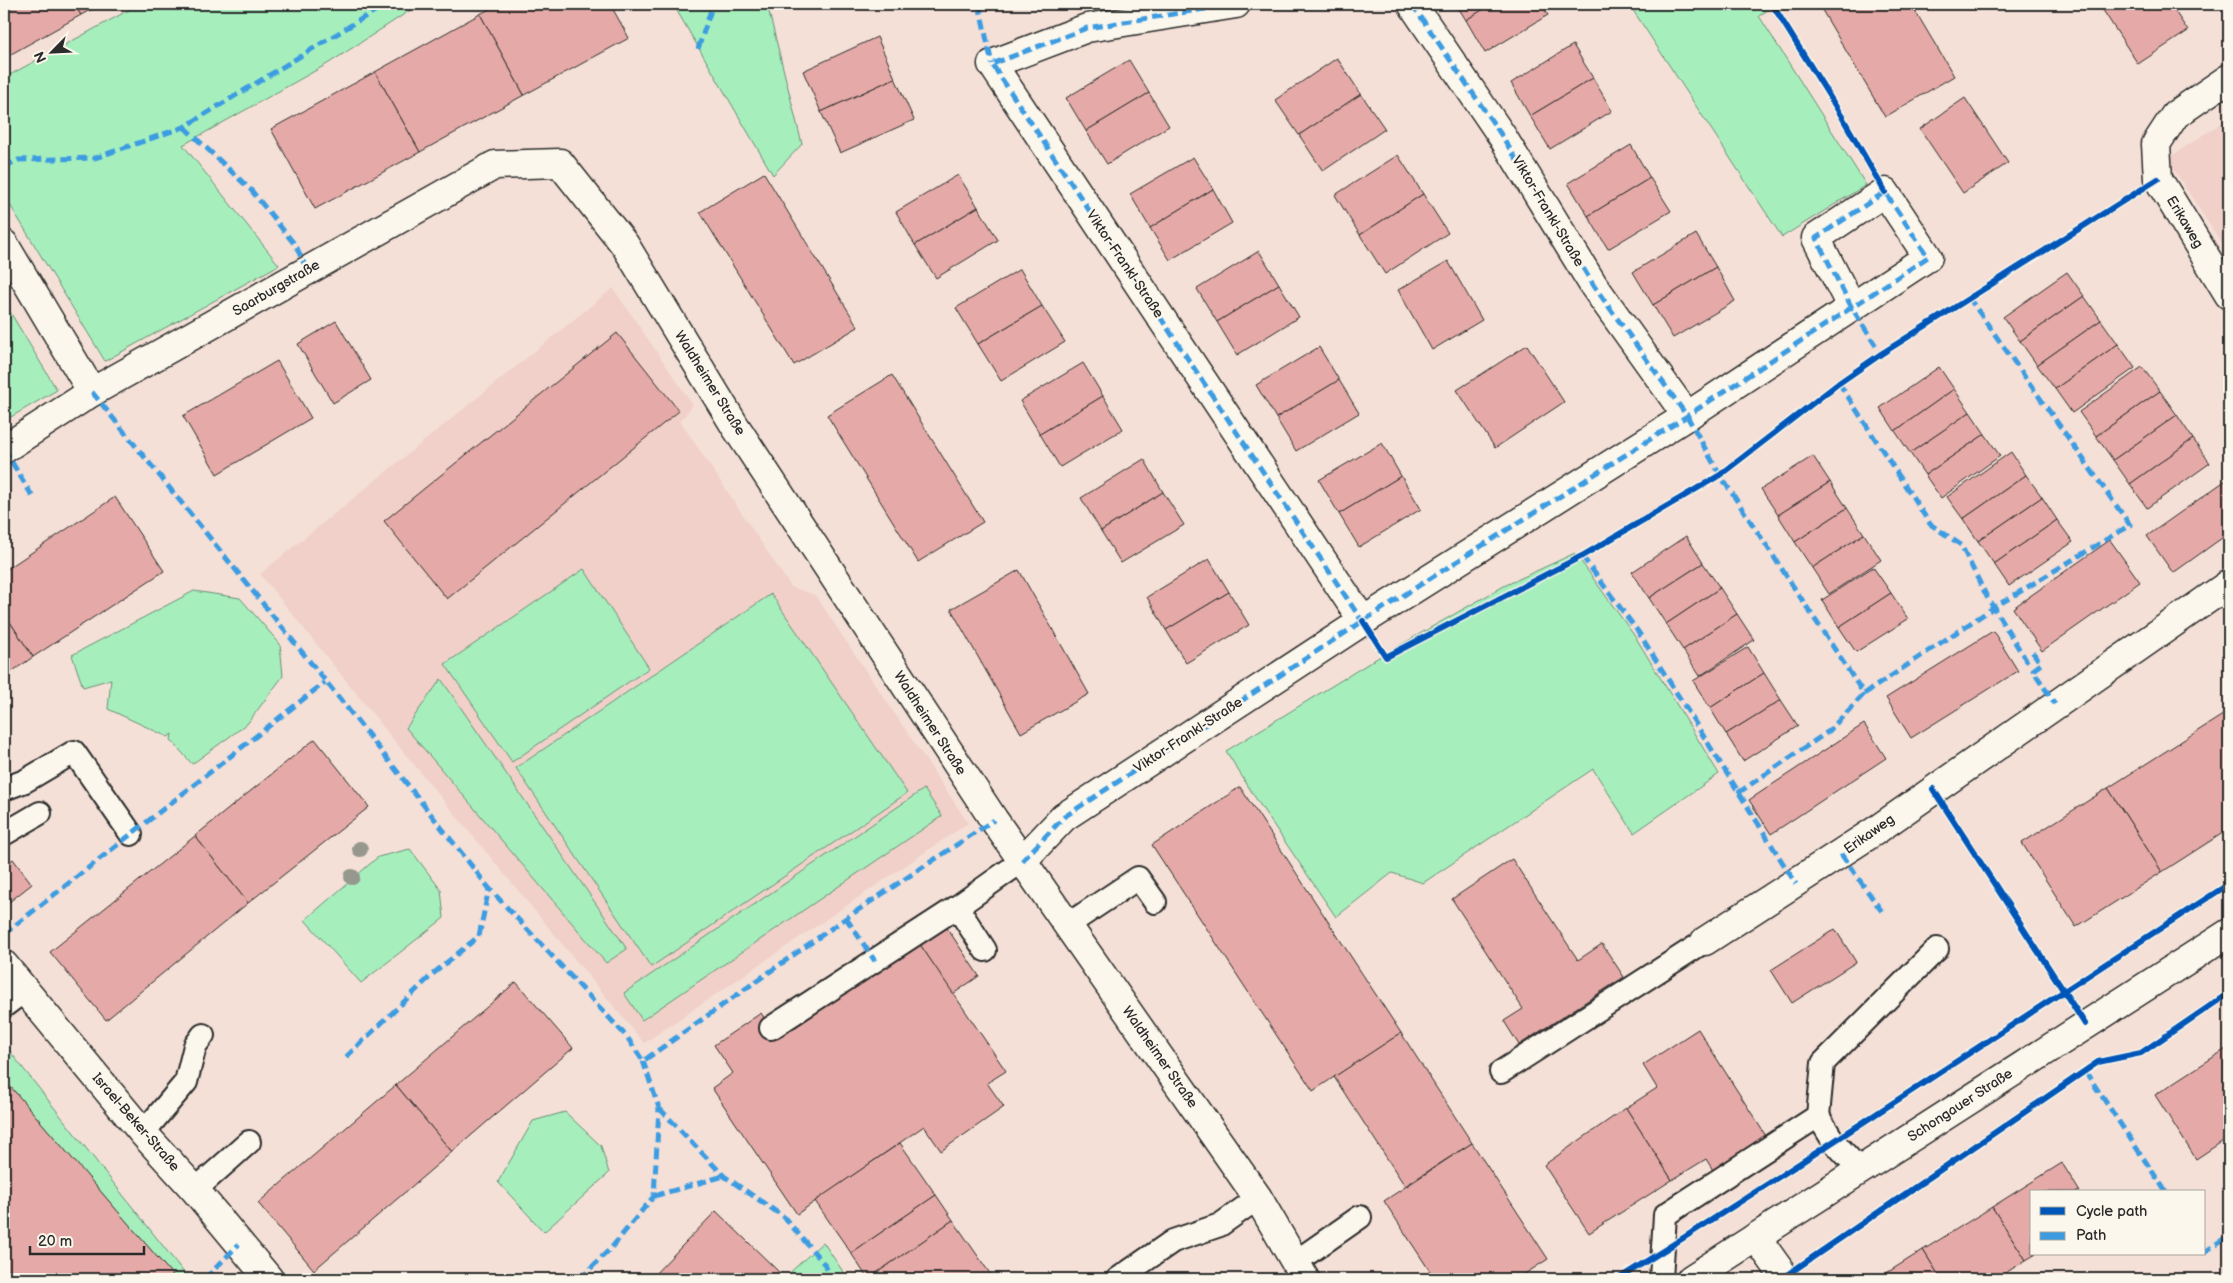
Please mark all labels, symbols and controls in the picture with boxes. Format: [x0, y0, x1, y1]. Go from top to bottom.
north arrow [28, 28, 78, 78]
text: N [31, 49, 50, 65]
street label: Viktor-Frankl-Straße [1508, 152, 1588, 270]
street label: Erikaweg [2163, 193, 2207, 251]
street label: Viktor-Frankl-Straße [1083, 207, 1167, 321]
street label: Saarburgstraße [229, 256, 323, 320]
street label: Waldheimer Straße [671, 327, 749, 439]
street label: Waldheimer Straße [890, 668, 970, 778]
street label: Viktor-Frankl-Straße [1130, 693, 1246, 777]
street label: Erikaweg [1840, 810, 1898, 858]
street label: Waldheimer Straße [1119, 1003, 1201, 1111]
street label: Schongauer Straße [1904, 1065, 2016, 1145]
street label: Israel-Beker-Straße [89, 1069, 183, 1175]
legend [2030, 1190, 2206, 1256]
text: Cycle path [2076, 1202, 2147, 1221]
scale bar [30, 1223, 144, 1255]
text: Path [2076, 1226, 2106, 1245]
text: 20 m [38, 1232, 72, 1251]

